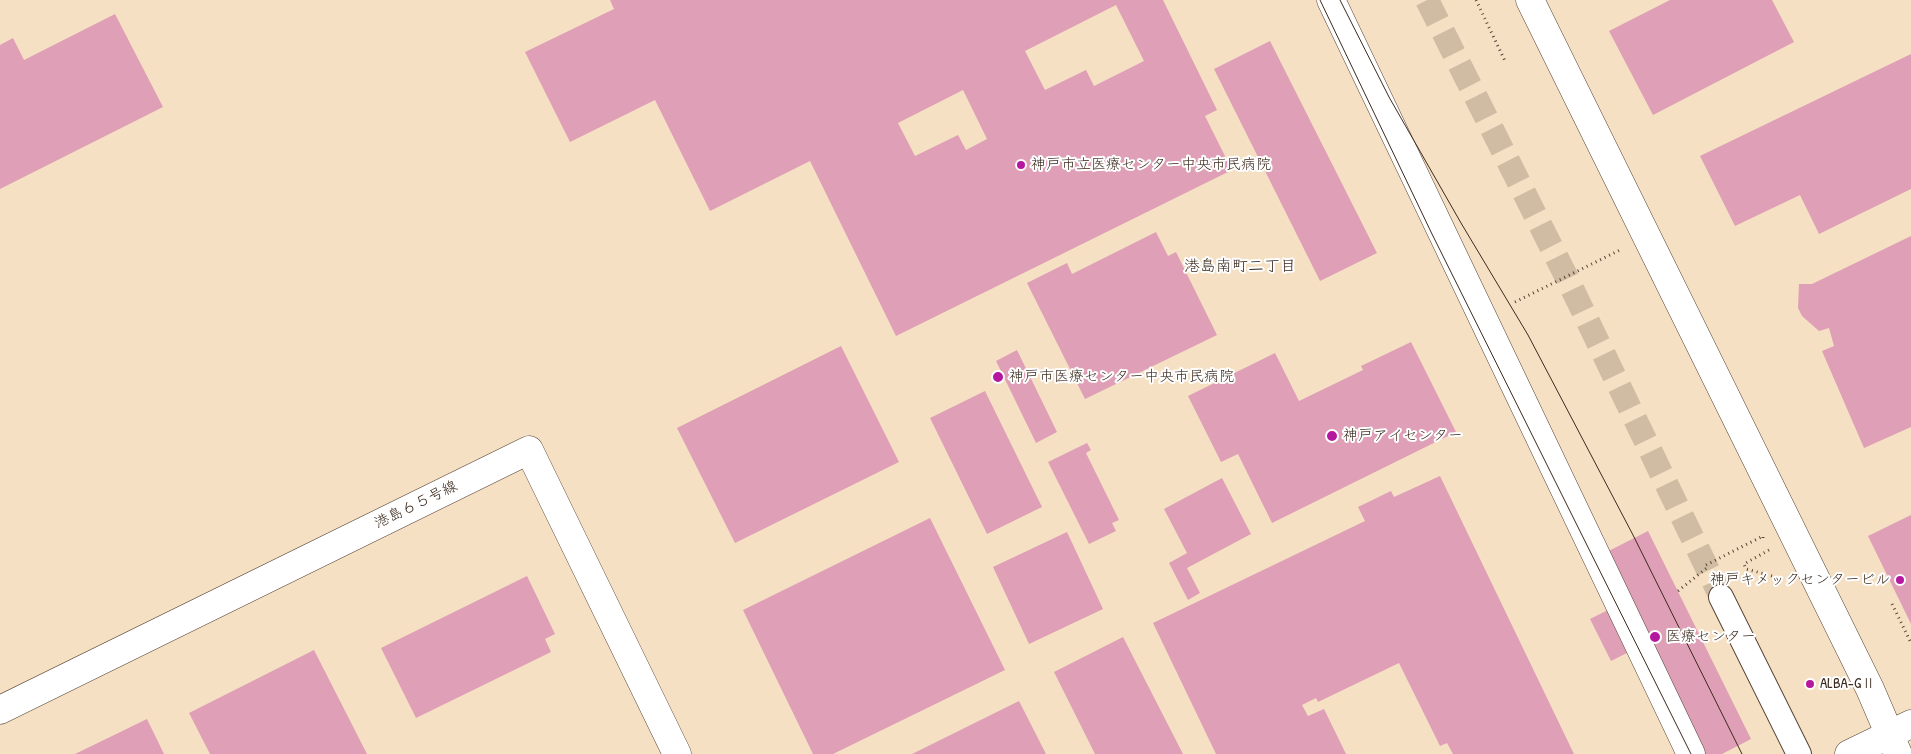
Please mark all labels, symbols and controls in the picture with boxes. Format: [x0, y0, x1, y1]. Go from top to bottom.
place label: 神戸市立医療センター中央市民病院 [1031, 156, 1271, 174]
marker: 神戸市立医療センター中央市民病院 [1015, 159, 1027, 171]
district label: 港島南町二丁目 [1184, 257, 1296, 277]
place label: 神戸市医療センター中央市民病院 [1009, 368, 1234, 386]
marker: 神戸市医療センター中央市民病院 [991, 370, 1005, 384]
place label: 神戸アイセンター [1343, 427, 1463, 445]
marker: 神戸アイセンター [1325, 429, 1339, 443]
street label: 港島６５号線 [372, 477, 460, 533]
place label: 神戸キメックセンタービル [1710, 571, 1890, 589]
marker: 神戸キメックセンタービル [1894, 574, 1906, 586]
place label: 医療センター [1666, 628, 1756, 646]
marker: 医療センター [1648, 630, 1662, 644]
place label: ALBA-GⅡ [1820, 675, 1876, 693]
marker: ALBA-GⅡ [1804, 678, 1816, 690]

